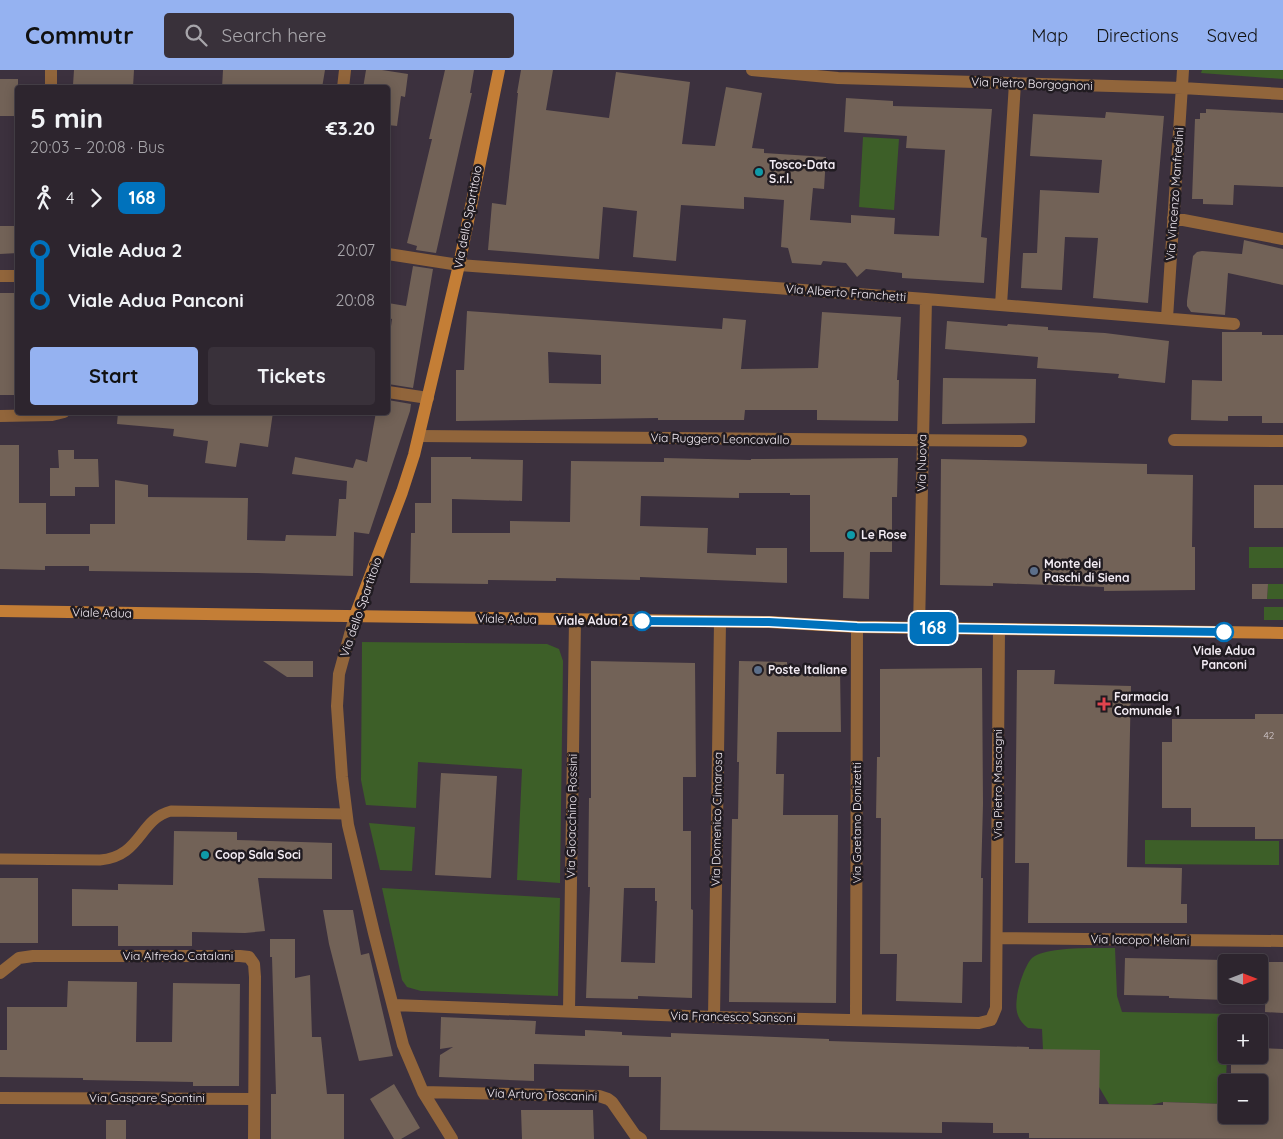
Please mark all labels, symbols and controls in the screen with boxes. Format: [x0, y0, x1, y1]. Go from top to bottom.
search box [164, 13, 514, 58]
text: Commutr [25, 20, 134, 50]
icon: search [182, 21, 210, 49]
text: Search here [222, 23, 327, 47]
text: Map [1031, 24, 1068, 47]
text: Directions [1096, 24, 1179, 47]
text: Saved [1207, 24, 1258, 47]
street label: Via Pietro Borgognoni [971, 74, 1093, 93]
text: 5 min [30, 100, 103, 135]
text: €3.20 [326, 116, 375, 140]
street label: Via Vincenzo Manfredini [1162, 127, 1187, 261]
text: 20:03 – 20:08 · Bus [30, 137, 165, 157]
place label: Tosco-Data S.r.l. [769, 157, 835, 186]
street label: Via dello Spartitoio [450, 164, 485, 270]
marker: Tosco-Data S.r.l. [753, 166, 765, 178]
icon: walk [30, 184, 58, 212]
icon: forward [82, 184, 110, 212]
text: 168 [128, 186, 155, 209]
text: 4 [66, 188, 74, 208]
text: Viale Adua 2 [68, 238, 182, 262]
text: 20:07 [337, 240, 375, 260]
street label: Via Alberto Franchetti [785, 281, 907, 304]
text: Viale Adua Panconi [68, 288, 244, 312]
text: 20:08 [335, 290, 375, 310]
button: Start [30, 347, 198, 405]
button: Tickets [208, 347, 375, 405]
street label: Via Ruggero Leoncavallo [650, 430, 790, 447]
street label: Via Nuova [913, 434, 930, 492]
place label: Le Rose [861, 527, 907, 542]
marker: Le Rose [845, 529, 857, 541]
street label: Via dello Spartitoio [336, 555, 385, 659]
place label: Monte dei Paschi di Siena [1044, 556, 1129, 585]
marker: Monte dei Paschi di Siena [1028, 565, 1040, 577]
street label: Viale Adua [72, 604, 132, 621]
street label: Viale Adua [477, 610, 537, 627]
marker: Viale Adua 2 [632, 611, 652, 631]
line badge: 168 [904, 612, 962, 644]
place label: Viale Adua 2 [556, 613, 628, 628]
text: 168 [920, 616, 946, 639]
marker: Viale Adua Panconi [1214, 622, 1234, 642]
place label: Viale Adua Panconi [1193, 643, 1255, 672]
place label: Poste Italiane [768, 662, 847, 677]
marker: Poste Italiane [752, 664, 764, 676]
place label: Farmacia Comunale 1 [1114, 689, 1180, 718]
marker: Farmacia Comunale 1 [1098, 698, 1110, 710]
street label: Via Pietro Mascagni [990, 729, 1005, 839]
house number: 42 [1264, 729, 1275, 742]
street label: Via Domenico Cimarosa [708, 752, 725, 886]
street label: Via Gioacchino Rossini [563, 754, 580, 878]
street label: Via Gaetano Donizetti [849, 762, 864, 884]
place label: Coop Sala Soci [215, 847, 301, 862]
marker: Coop Sala Soci [199, 849, 211, 861]
street label: Via Iacopo Melani [1090, 931, 1190, 948]
street label: Via Alfredo Catalani [123, 948, 233, 963]
north arrow [1218, 954, 1268, 1004]
map controls [1218, 954, 1268, 1124]
street label: Via Francesco Sansoni [670, 1008, 796, 1025]
button: + [1218, 1014, 1268, 1064]
button: − [1218, 1074, 1268, 1124]
street label: Via Arturo Toscanini [487, 1085, 597, 1104]
street label: Via Gaspare Spontini [89, 1090, 205, 1105]

